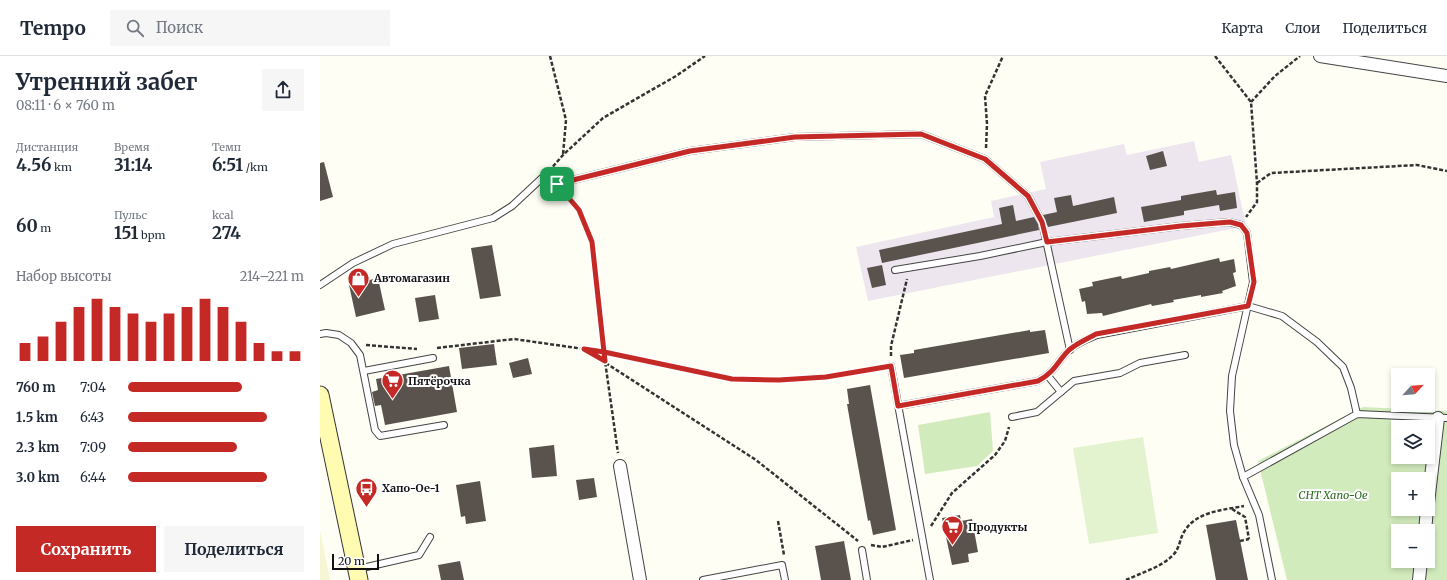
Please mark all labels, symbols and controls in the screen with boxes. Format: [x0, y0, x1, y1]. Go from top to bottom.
search box [110, 10, 390, 46]
text: Tempo [20, 16, 86, 40]
icon: search [124, 17, 146, 39]
text: Поиск [156, 18, 203, 37]
text: Карта [1221, 19, 1263, 37]
text: Слои [1285, 19, 1320, 37]
text: Поделиться [1342, 19, 1427, 37]
text: Утренний забег [16, 68, 197, 96]
button: share [262, 69, 304, 111]
text: 08:11 · 6 × 760 m [16, 97, 115, 114]
text: Дистанция [16, 140, 78, 154]
text: Время [114, 140, 150, 154]
text: Темп [212, 140, 241, 154]
text: 4.56 [16, 154, 52, 176]
text: 31:14 [114, 154, 152, 176]
text: 6:51 [212, 154, 243, 176]
text: km [52, 160, 72, 174]
text: /km [243, 160, 268, 174]
pin [540, 167, 574, 201]
icon: arrive [546, 173, 568, 195]
text: Пульс [114, 208, 147, 222]
text: kcal [212, 208, 234, 222]
text: 60 [16, 215, 38, 237]
text: m [38, 221, 51, 235]
text: 151 [114, 222, 139, 244]
text: 274 [212, 222, 241, 244]
text: bpm [139, 228, 165, 242]
shop icon: Автомагазин [345, 265, 371, 298]
text: Набор высоты [16, 268, 112, 285]
text: 214–221 m [240, 268, 304, 285]
place label: Автомагазин [373, 271, 450, 285]
supermarket icon: Пятёрочка [379, 368, 405, 401]
north arrow [1391, 368, 1435, 412]
map controls [1391, 368, 1435, 568]
place label: Пятёрочка [408, 374, 471, 388]
text: 760 m [16, 379, 56, 396]
text: 7:04 [80, 379, 106, 396]
text: 1.5 km [16, 409, 58, 426]
text: 6:43 [80, 409, 104, 426]
button: layers [1391, 420, 1435, 464]
text: 2.3 km [16, 439, 59, 456]
text: 7:09 [80, 439, 106, 456]
text: 3.0 km [16, 469, 60, 486]
text: 6:44 [80, 469, 106, 486]
button: + [1391, 472, 1435, 516]
bus stop icon: Хапо-Ое-1 [354, 475, 380, 508]
place label: Хапо-Ое-1 [382, 481, 440, 495]
park label: СНТ Хапо-Ое [1298, 488, 1368, 502]
supermarket icon: Продукты [940, 514, 966, 547]
place label: Продукты [968, 520, 1028, 534]
button: − [1391, 524, 1435, 568]
button: Сохранить [16, 526, 156, 572]
button: Поделиться [164, 526, 304, 572]
scale bar [332, 552, 379, 571]
text: 20 m [338, 554, 365, 568]

